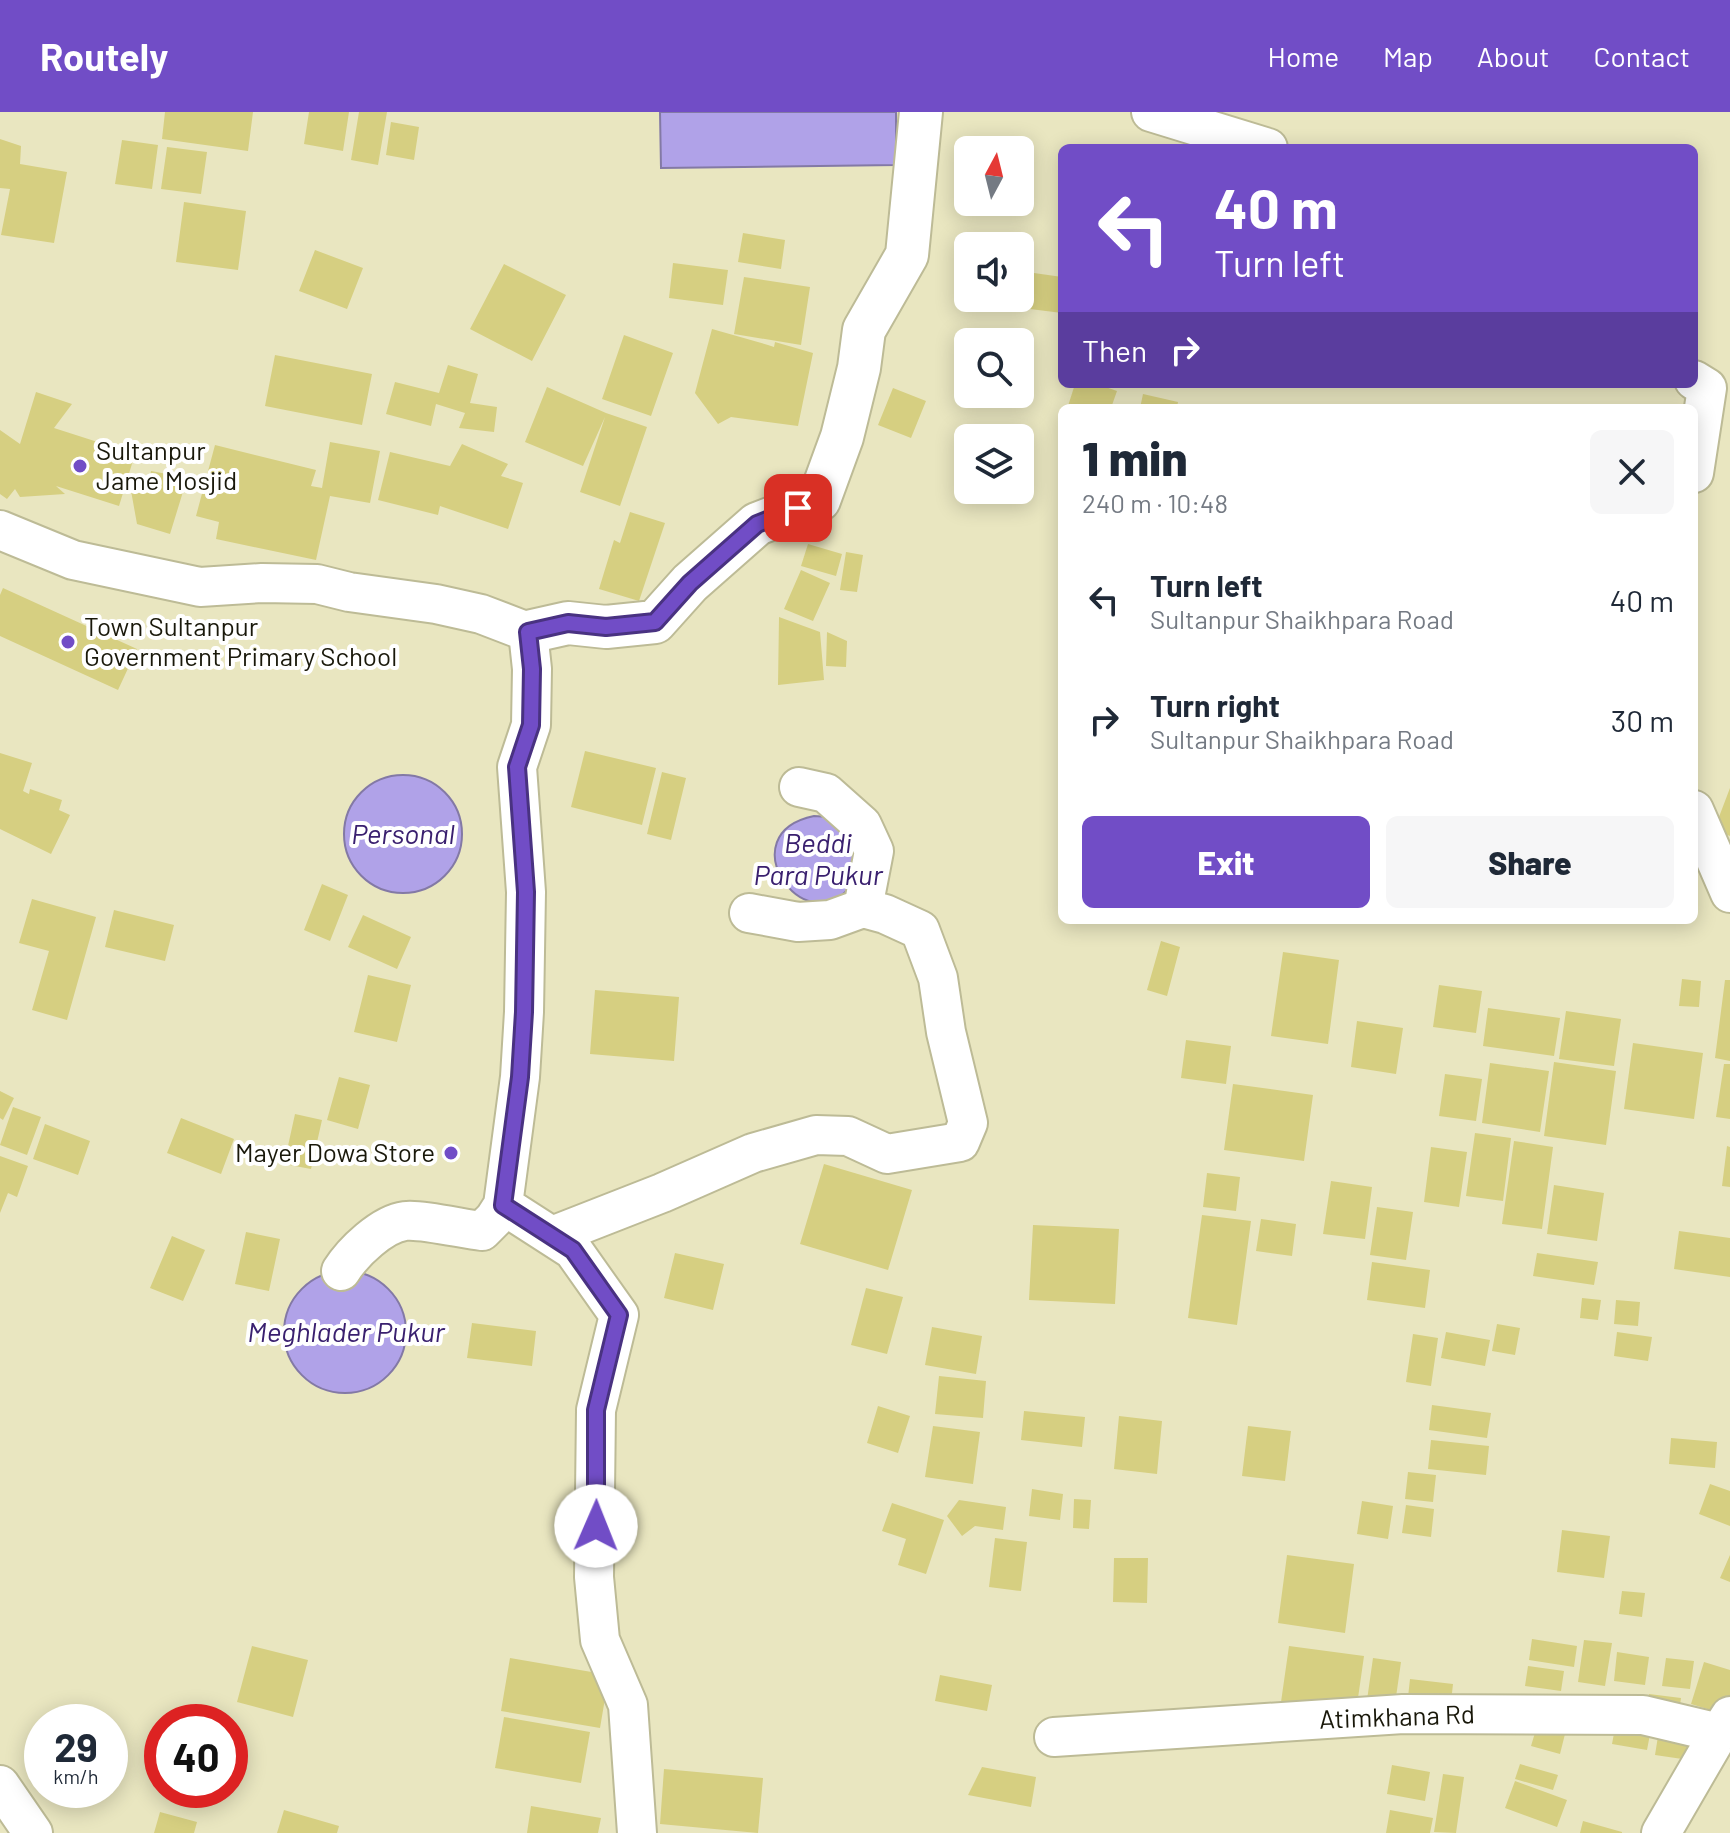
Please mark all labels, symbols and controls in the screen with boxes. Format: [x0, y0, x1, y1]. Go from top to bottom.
text: Routely [40, 33, 168, 79]
text: Home [1268, 39, 1339, 73]
text: Map [1383, 39, 1433, 73]
text: About [1477, 39, 1549, 73]
text: Contact [1593, 39, 1690, 73]
north arrow [954, 136, 1034, 216]
map controls [954, 136, 1034, 504]
text: 40 m [1214, 173, 1338, 240]
icon: left [1082, 176, 1186, 280]
button: sound [954, 232, 1034, 312]
text: Turn left [1214, 241, 1345, 284]
button: search [954, 328, 1034, 408]
icon: right [1163, 328, 1207, 372]
text: Then [1082, 332, 1147, 368]
button: layers [954, 424, 1034, 504]
text: 1 min [1082, 428, 1188, 486]
button: close [1590, 430, 1674, 514]
place label: Sultanpur Jame Mosjid [96, 434, 237, 495]
marker: Sultanpur Jame Mosjid [71, 457, 89, 475]
pin [764, 474, 832, 542]
icon: arrive [776, 486, 820, 530]
text: 240 m · 10:48 [1082, 487, 1228, 518]
text: Turn left [1150, 567, 1263, 603]
icon: left [1082, 578, 1126, 622]
text: 40 m [1610, 582, 1674, 618]
text: Sultanpur Shaikhpara Road [1150, 603, 1454, 634]
place label: Town Sultanpur Government Primary School [84, 610, 397, 671]
marker: Town Sultanpur Government Primary School [59, 633, 77, 651]
text: Turn right [1150, 687, 1280, 723]
icon: right [1082, 698, 1126, 742]
text: 30 m [1611, 702, 1674, 738]
text: Sultanpur Shaikhpara Road [1150, 723, 1454, 754]
water label: Personal [351, 816, 455, 850]
button: Exit [1082, 816, 1370, 908]
button: Share [1386, 816, 1674, 908]
water label: Beddi Para Pukur [753, 825, 884, 891]
place label: Mayer Dowa Store [235, 1136, 435, 1167]
marker: Mayer Dowa Store [442, 1144, 460, 1162]
water label: Meghlader Pukur [247, 1314, 446, 1348]
position arrow [554, 1484, 638, 1568]
street label: Atimkhana Rd [1319, 1697, 1475, 1734]
speed limit sign: 40 [144, 1704, 248, 1808]
text: 29 [54, 1722, 98, 1770]
text: km/h [53, 1764, 99, 1788]

